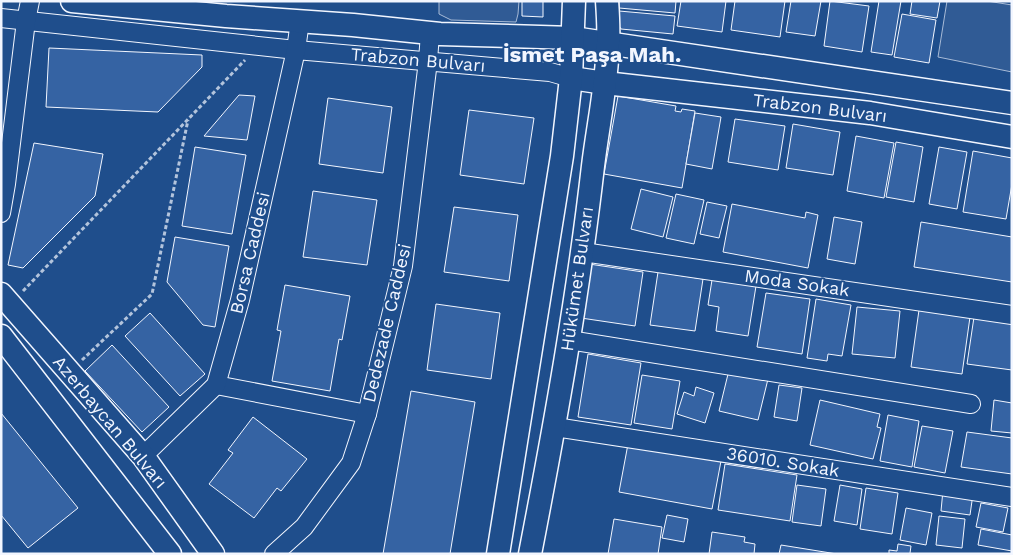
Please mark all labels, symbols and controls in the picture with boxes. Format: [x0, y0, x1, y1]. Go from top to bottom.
district label: İsmet Paşa Mah. [503, 42, 681, 67]
street label: Trabzon Bulvarı [350, 43, 486, 76]
street label: Trabzon Bulvarı [752, 89, 888, 126]
street label: Borsa Caddesi [225, 190, 274, 316]
street label: Hükümet Bulvarı [556, 205, 597, 353]
street label: Dedezade Caddesi [358, 241, 415, 404]
street label: Moda Sokak [743, 265, 851, 300]
street label: Azerbaycan Bulvarı [49, 351, 172, 492]
street label: 36010. Sokak [725, 442, 841, 481]

